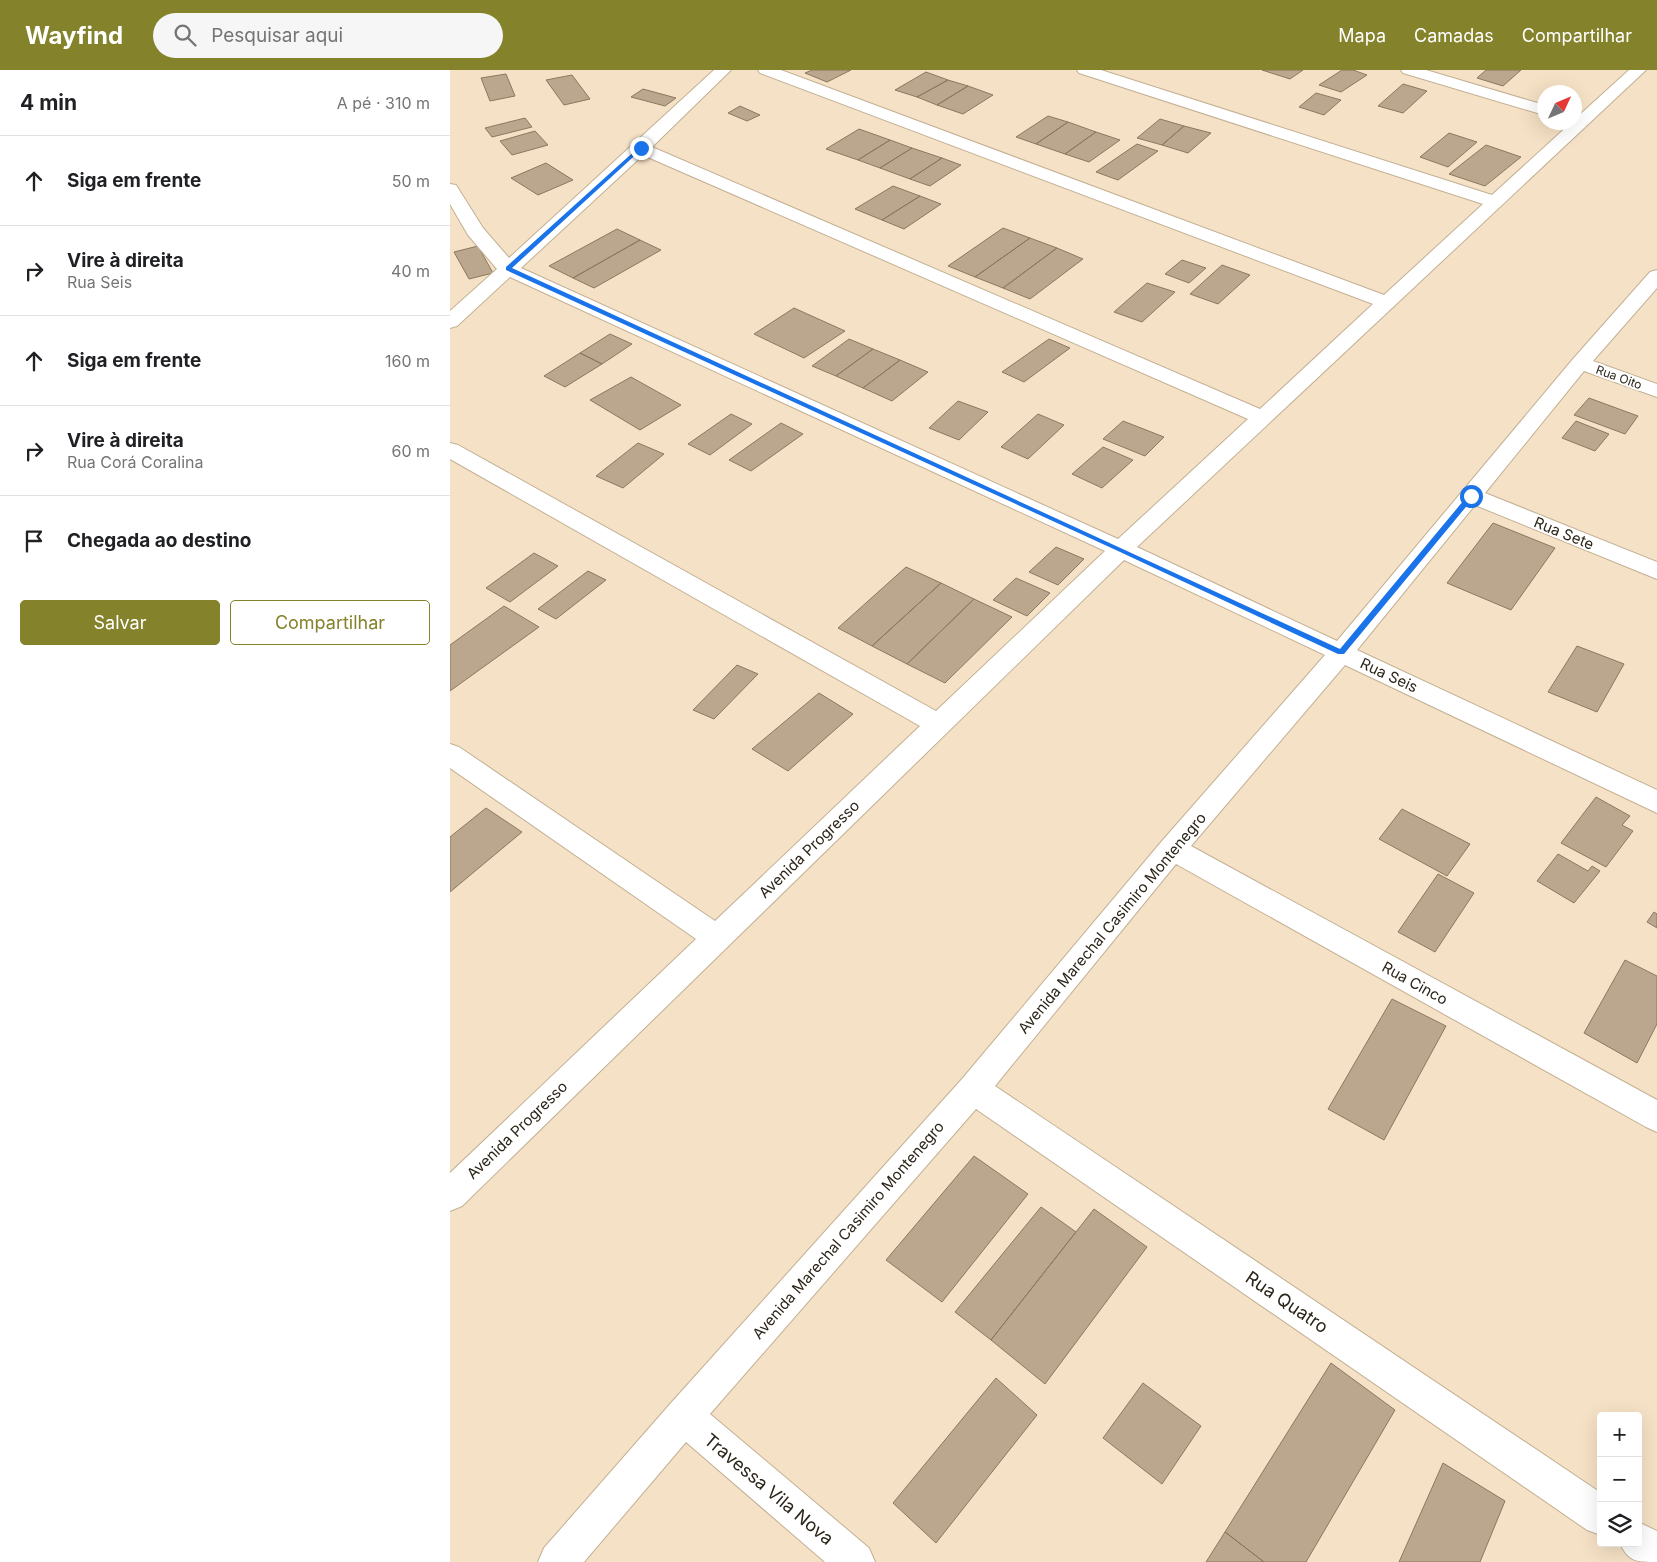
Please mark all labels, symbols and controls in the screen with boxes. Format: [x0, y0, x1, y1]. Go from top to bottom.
search box [153, 13, 503, 58]
text: Wayfind [25, 21, 123, 50]
icon: search [171, 21, 199, 49]
text: Pesquisar aqui [211, 24, 343, 47]
text: Mapa [1338, 25, 1386, 46]
text: Camadas [1414, 25, 1494, 46]
text: Compartilhar [1522, 25, 1632, 46]
north arrow [1537, 85, 1582, 130]
text: 4 min [20, 90, 77, 115]
text: A pé · 310 m [337, 93, 430, 113]
route end [630, 137, 653, 160]
icon: ahead [20, 167, 48, 195]
text: Siga em frente [67, 169, 201, 192]
text: 50 m [392, 171, 430, 191]
text: Vire à direita [67, 249, 184, 272]
icon: right [20, 257, 48, 285]
text: 40 m [391, 261, 430, 281]
text: Rua Seis [67, 272, 132, 292]
icon: ahead [20, 347, 48, 375]
text: Siga em frente [67, 349, 201, 372]
text: 160 m [385, 351, 430, 371]
street label: Rua Oito [1594, 362, 1644, 392]
text: Vire à direita [67, 429, 184, 452]
icon: right [20, 437, 48, 465]
text: 60 m [391, 441, 430, 461]
text: Rua Corá Coralina [67, 452, 204, 472]
route start [1460, 485, 1483, 508]
street label: Rua Sete [1531, 512, 1597, 554]
icon: arrive [20, 527, 48, 555]
text: Chegada ao destino [67, 529, 251, 552]
button: Salvar [20, 600, 220, 645]
button: Compartilhar [230, 600, 430, 645]
street label: Rua Seis [1357, 653, 1421, 697]
street label: Avenida Progresso [755, 796, 863, 902]
street label: Avenida Marechal Casimiro Montenegro [1014, 809, 1210, 1037]
street label: Rua Cinco [1379, 957, 1451, 1009]
street label: Avenida Progresso [463, 1077, 571, 1183]
street label: Avenida Marechal Casimiro Montenegro [748, 1117, 948, 1343]
street label: Rua Quatro [1242, 1267, 1332, 1337]
map controls [1597, 1412, 1642, 1547]
button: + [1597, 1412, 1642, 1457]
street label: Travessa Vila Nova [700, 1429, 838, 1549]
button: − [1597, 1457, 1642, 1502]
button: layers [1597, 1502, 1642, 1547]

